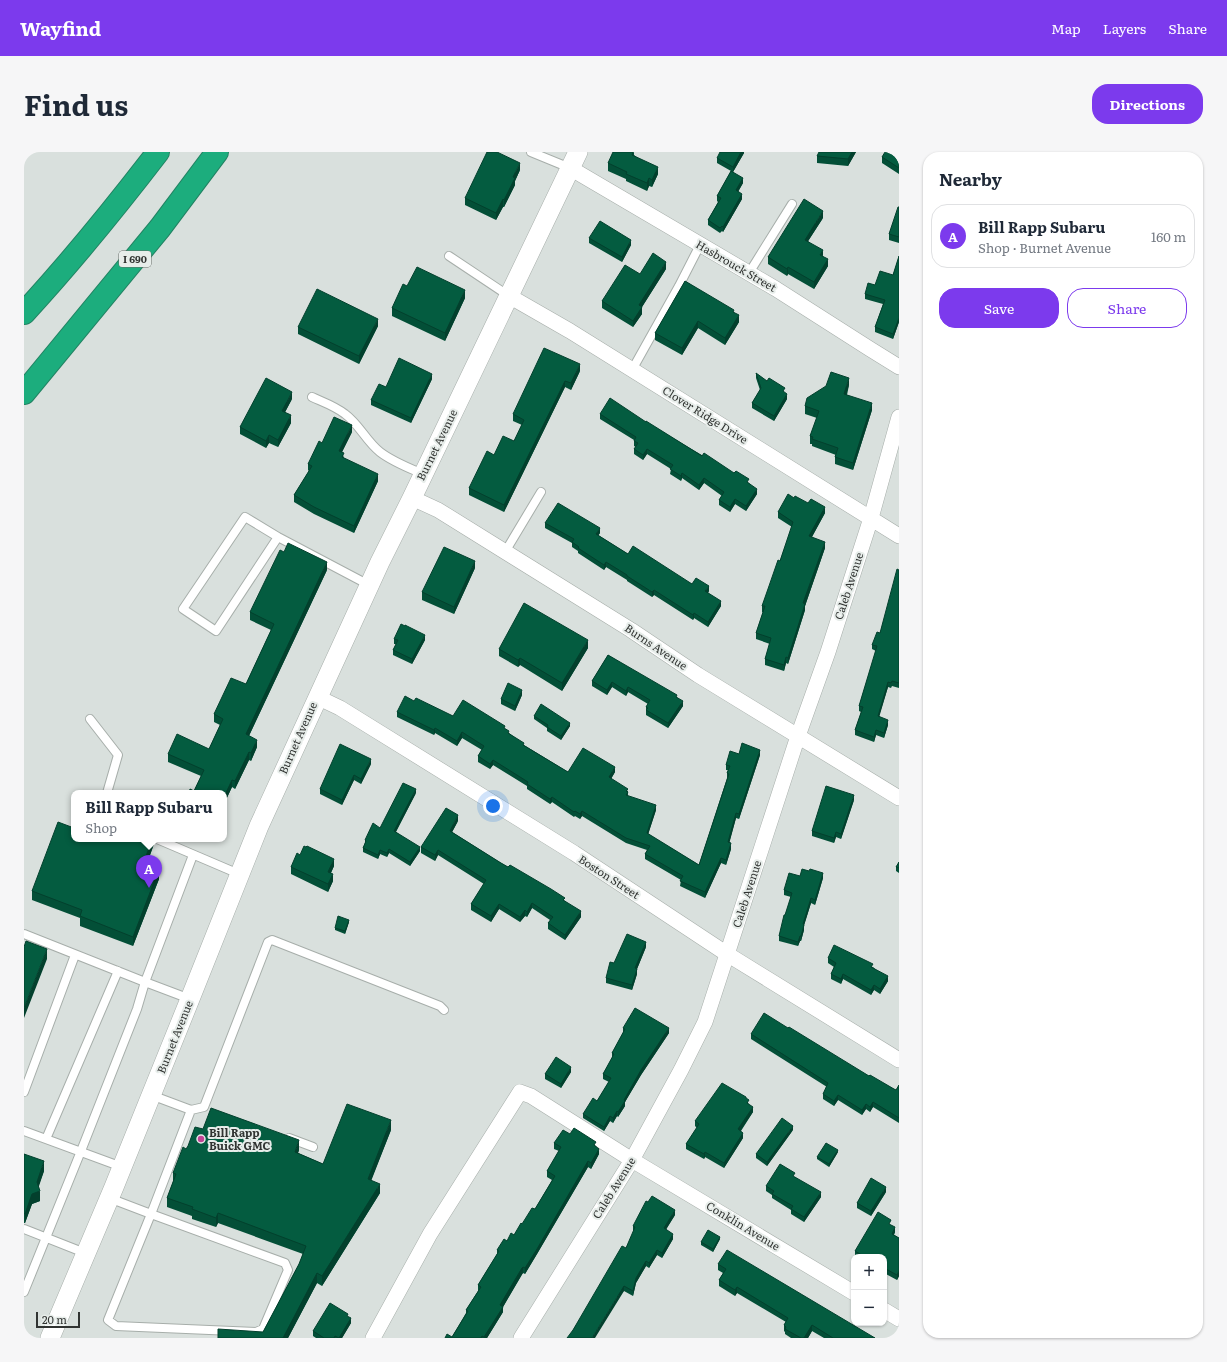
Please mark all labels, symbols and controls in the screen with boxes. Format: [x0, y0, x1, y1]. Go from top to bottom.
text: Wayfind [20, 14, 101, 42]
text: Map [1051, 18, 1081, 38]
text: Layers [1103, 18, 1146, 38]
text: Share [1168, 18, 1207, 38]
text: Find us [24, 83, 128, 125]
button: Directions [1092, 84, 1203, 124]
text: Nearby [939, 166, 1002, 191]
text: Bill Rapp Subaru [978, 215, 1105, 238]
text: A [948, 227, 958, 246]
text: 160 m [1151, 227, 1186, 246]
street label: Hasbrouck Street [693, 236, 780, 295]
text: Shop · Burnet Avenue [978, 238, 1111, 257]
road number: I 690 [119, 251, 151, 267]
button: Save [939, 288, 1059, 328]
button: Share [1067, 288, 1187, 328]
street label: Clover Ridge Drive [660, 381, 751, 447]
street label: Burnet Avenue [412, 406, 460, 483]
street label: Caleb Avenue [830, 550, 867, 621]
street label: Burns Avenue [622, 619, 691, 673]
street label: Burnet Avenue [274, 699, 320, 776]
popup [71, 790, 227, 842]
text: Bill Rapp Subaru [85, 795, 213, 818]
your location [483, 796, 503, 816]
text: Shop [85, 818, 117, 837]
street label: Boston Street [576, 850, 644, 902]
pin: A [136, 855, 162, 888]
street label: Caleb Avenue [728, 858, 765, 929]
street label: Burnet Avenue [152, 997, 196, 1076]
place label: Bill Rapp Buick GMC [209, 1124, 271, 1153]
marker: Bill Rapp Buick GMC [196, 1134, 206, 1144]
street label: Caleb Avenue [588, 1153, 639, 1221]
street label: Conklin Avenue [704, 1197, 784, 1254]
map controls [851, 1254, 887, 1326]
button: + [851, 1254, 887, 1290]
button: − [851, 1290, 887, 1326]
scale bar [36, 1310, 80, 1329]
text: 20 m [42, 1311, 67, 1327]

